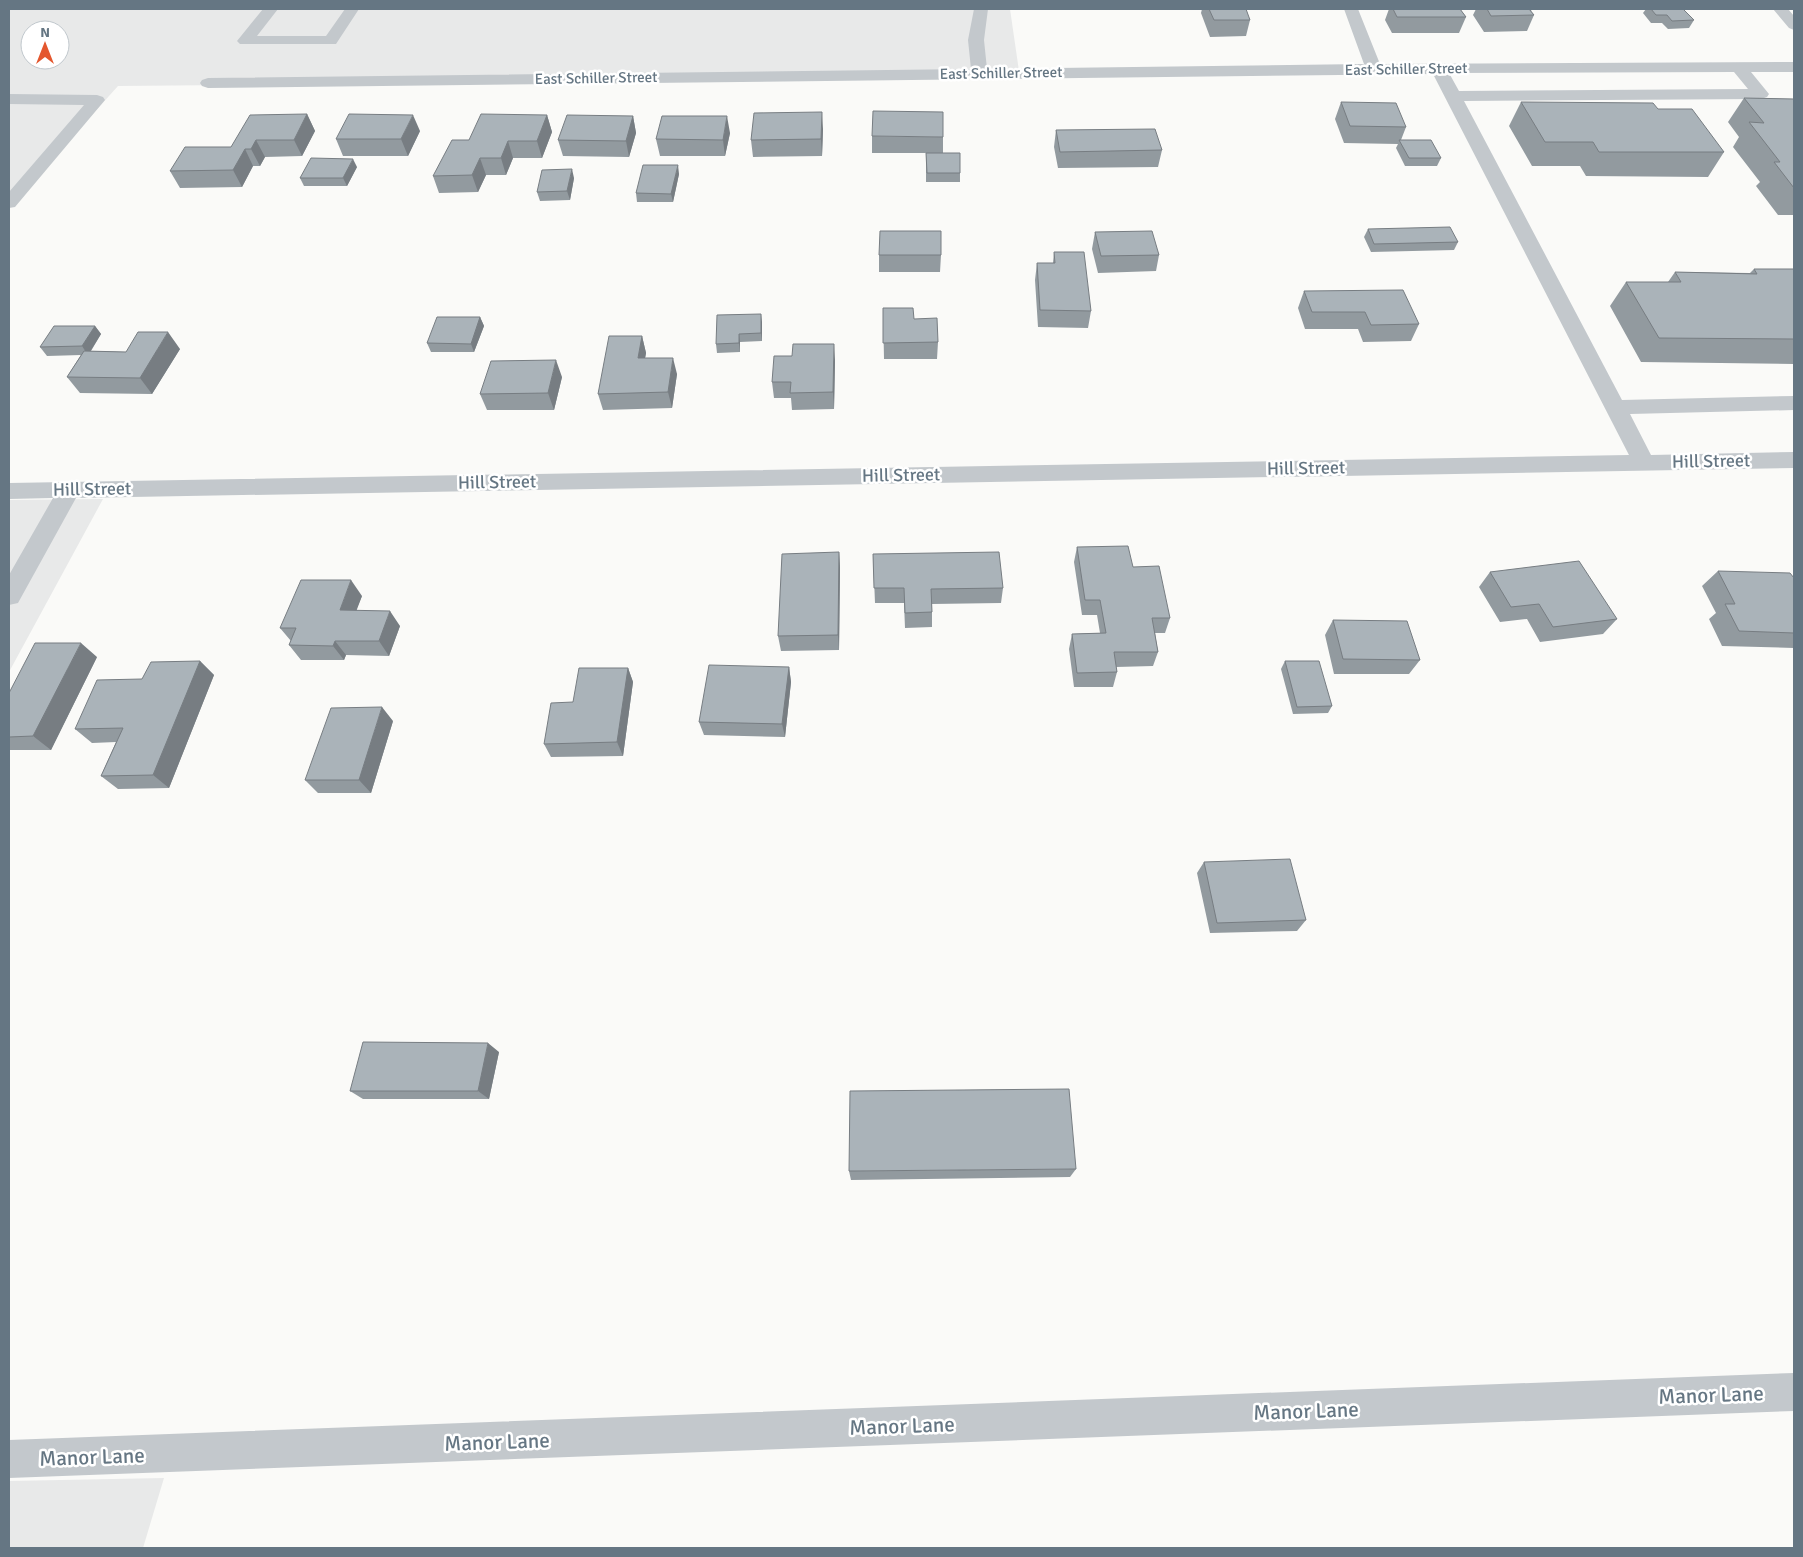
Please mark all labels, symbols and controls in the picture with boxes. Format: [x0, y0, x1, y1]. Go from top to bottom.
north arrow [20, 20, 70, 70]
text: N [40, 24, 50, 41]
street label: East Schiller Street [1345, 59, 1467, 79]
street label: East Schiller Street [940, 63, 1062, 83]
street label: East Schiller Street [535, 68, 657, 88]
street label: Hill Street [1672, 449, 1750, 473]
street label: Hill Street [1267, 456, 1345, 480]
street label: Hill Street [862, 463, 940, 487]
street label: Hill Street [458, 470, 536, 494]
street label: Hill Street [53, 477, 131, 501]
street label: Manor Lane [1658, 1380, 1764, 1410]
street label: Manor Lane [1253, 1396, 1359, 1426]
street label: Manor Lane [849, 1411, 955, 1441]
street label: Manor Lane [444, 1427, 550, 1457]
street label: Manor Lane [39, 1442, 145, 1472]

